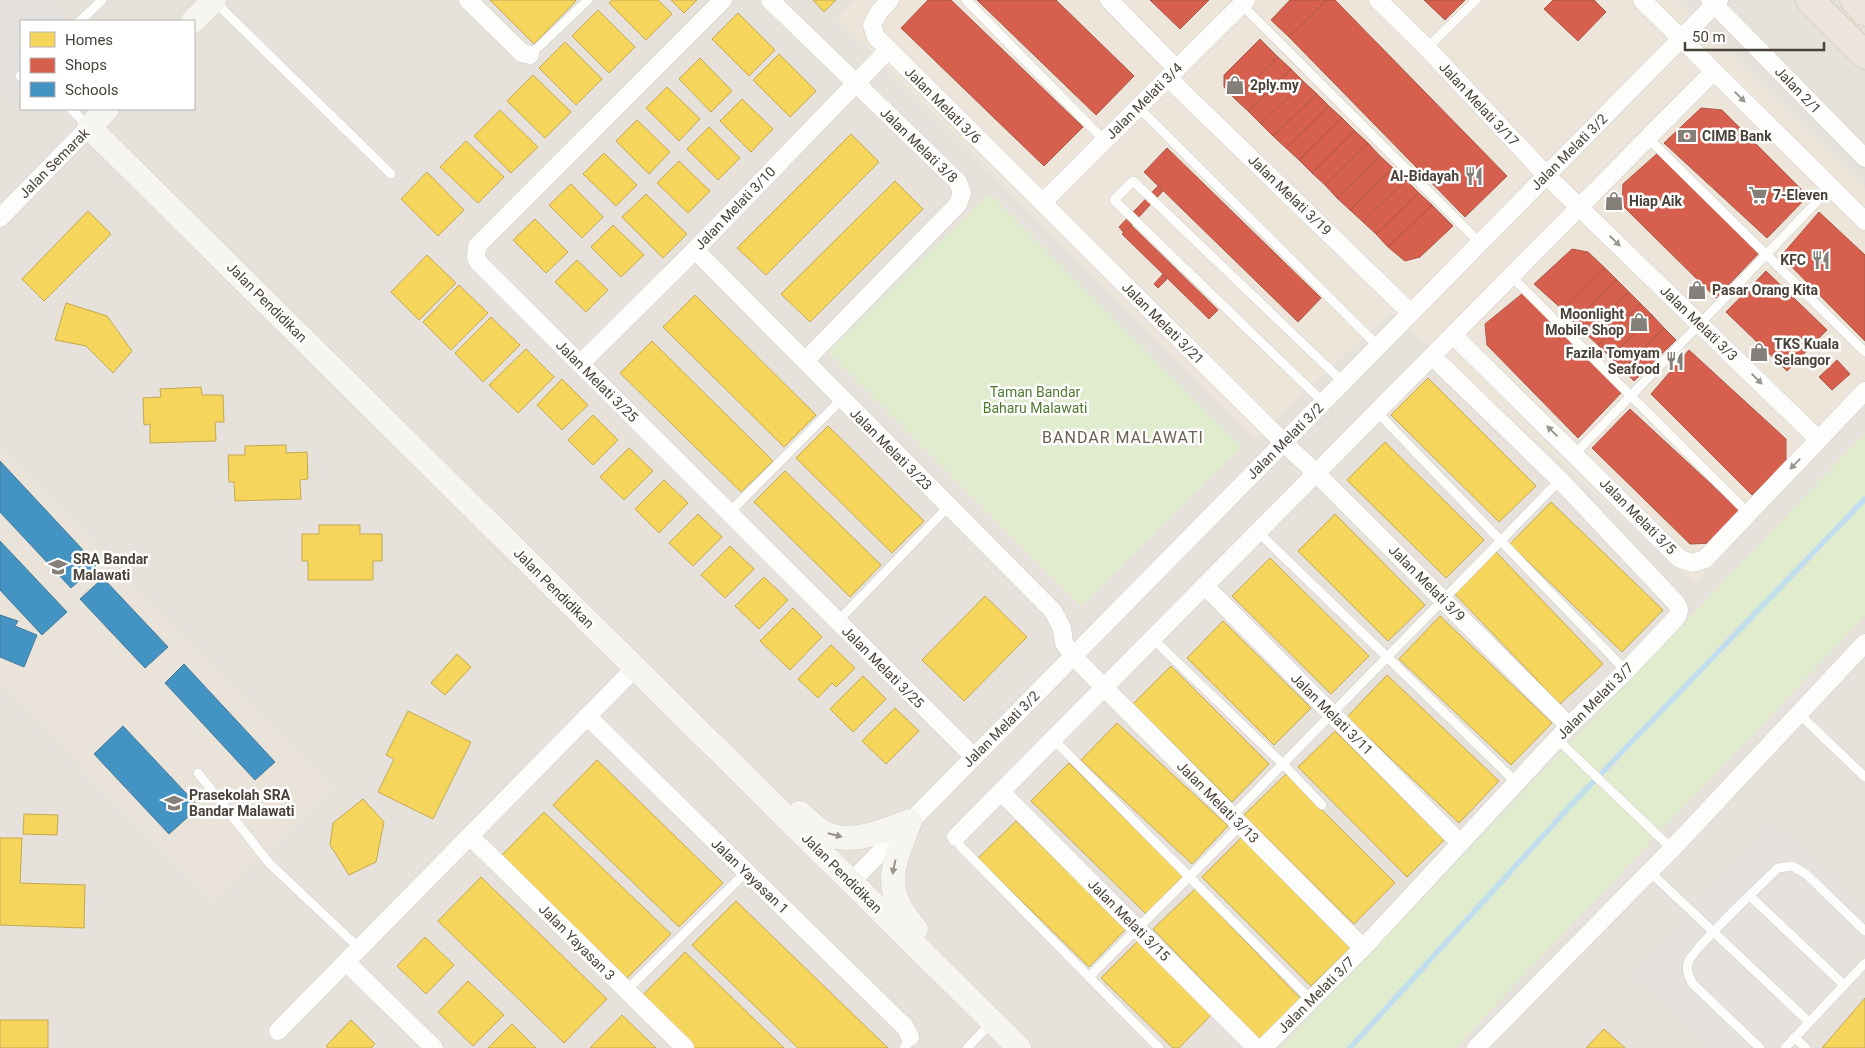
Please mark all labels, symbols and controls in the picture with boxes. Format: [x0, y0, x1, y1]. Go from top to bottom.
legend [20, 20, 195, 110]
scale bar [1685, 20, 1824, 52]
text: 50 m [1692, 28, 1726, 46]
text: Homes [65, 31, 113, 49]
text: Shops [65, 56, 107, 74]
street label: Jalan Melati 3/4 [1103, 59, 1186, 142]
street label: Jalan Melati 3/17 [1436, 59, 1522, 149]
street label: Jalan 2/1 [1772, 63, 1824, 117]
street label: Jalan Melati 3/6 [902, 64, 985, 147]
shop icon: 2ply.my [1224, 74, 1246, 96]
place label: 2ply.my [1250, 77, 1300, 93]
text: Schools [65, 81, 119, 99]
one-way arrow [1734, 91, 1746, 103]
street label: Jalan Melati 3/8 [877, 104, 961, 186]
street label: Jalan Melati 3/2 [1528, 110, 1611, 193]
street label: Jalan Semarak [16, 124, 93, 201]
bank icon: CIMB Bank [1676, 125, 1698, 147]
place label: CIMB Bank [1702, 128, 1772, 144]
street label: Jalan Melati 3/19 [1245, 151, 1335, 239]
street label: Jalan Melati 3/10 [691, 163, 779, 253]
restaurant icon: Al-Bidayah [1463, 165, 1485, 187]
place label: Al-Bidayah [1390, 168, 1459, 184]
supermarket icon: 7-Eleven [1747, 184, 1769, 206]
place label: 7-Eleven [1773, 187, 1828, 203]
shop icon: Hiap Aik [1603, 190, 1625, 212]
place label: Hiap Aik [1629, 193, 1683, 209]
one-way arrow [1609, 235, 1621, 247]
restaurant icon: KFC [1810, 249, 1832, 271]
place label: KFC [1780, 252, 1806, 268]
street label: Jalan Pendidikan [224, 259, 310, 345]
street label: Jalan Melati 3/21 [1119, 279, 1207, 367]
shop icon: Pasar Orang Kita [1686, 279, 1708, 301]
street label: Jalan Melati 3/3 [1657, 282, 1741, 364]
place label: Pasar Orang Kita [1712, 282, 1818, 298]
place label: Moonlight Mobile Shop [1545, 306, 1624, 338]
shop icon: Moonlight Mobile Shop [1628, 311, 1650, 333]
place label: TKS Kuala Selangor [1774, 336, 1839, 368]
street label: Jalan Melati 3/25 [553, 337, 641, 425]
shop icon: TKS Kuala Selangor [1748, 341, 1770, 363]
place label: Fazila Tomyam Seafood [1566, 345, 1660, 377]
restaurant icon: Fazila Tomyam Seafood [1664, 350, 1686, 372]
one-way arrow [1750, 373, 1762, 385]
park label: Taman Bandar Baharu Malawati [983, 384, 1087, 416]
street label: Jalan Melati 3/2 [1244, 399, 1327, 482]
street label: Jalan Melati 3/23 [847, 405, 935, 493]
one-way arrow [1547, 426, 1559, 438]
district label: BANDAR MALAWATI [1042, 428, 1204, 447]
one-way arrow [1789, 457, 1801, 469]
street label: Jalan Melati 3/5 [1597, 475, 1680, 558]
street label: Jalan Melati 3/9 [1386, 542, 1468, 624]
street label: Jalan Pendidikan [511, 545, 597, 631]
place label: SRA Bandar Malawati [73, 551, 148, 583]
school or university icon: SRA Bandar Malawati [47, 556, 69, 578]
street label: Jalan Melati 3/25 [839, 623, 927, 711]
street label: Jalan Melati 3/7 [1554, 659, 1637, 742]
street label: Jalan Melati 3/11 [1288, 670, 1376, 758]
street label: Jalan Melati 3/2 [960, 687, 1043, 770]
street label: Jalan Melati 3/13 [1174, 758, 1262, 846]
place label: Prasekolah SRA Bandar Malawati [189, 787, 294, 819]
school or university icon: Prasekolah SRA Bandar Malawati [163, 792, 185, 814]
street label: Jalan Pendidikan [799, 830, 885, 916]
one-way arrow [827, 831, 842, 839]
street label: Jalan Yayasan 1 [708, 835, 792, 917]
one-way arrow [890, 860, 898, 876]
street label: Jalan Melati 3/15 [1085, 876, 1173, 964]
street label: Jalan Yayasan 3 [536, 901, 618, 983]
street label: Jalan Melati 3/7 [1275, 953, 1358, 1036]

